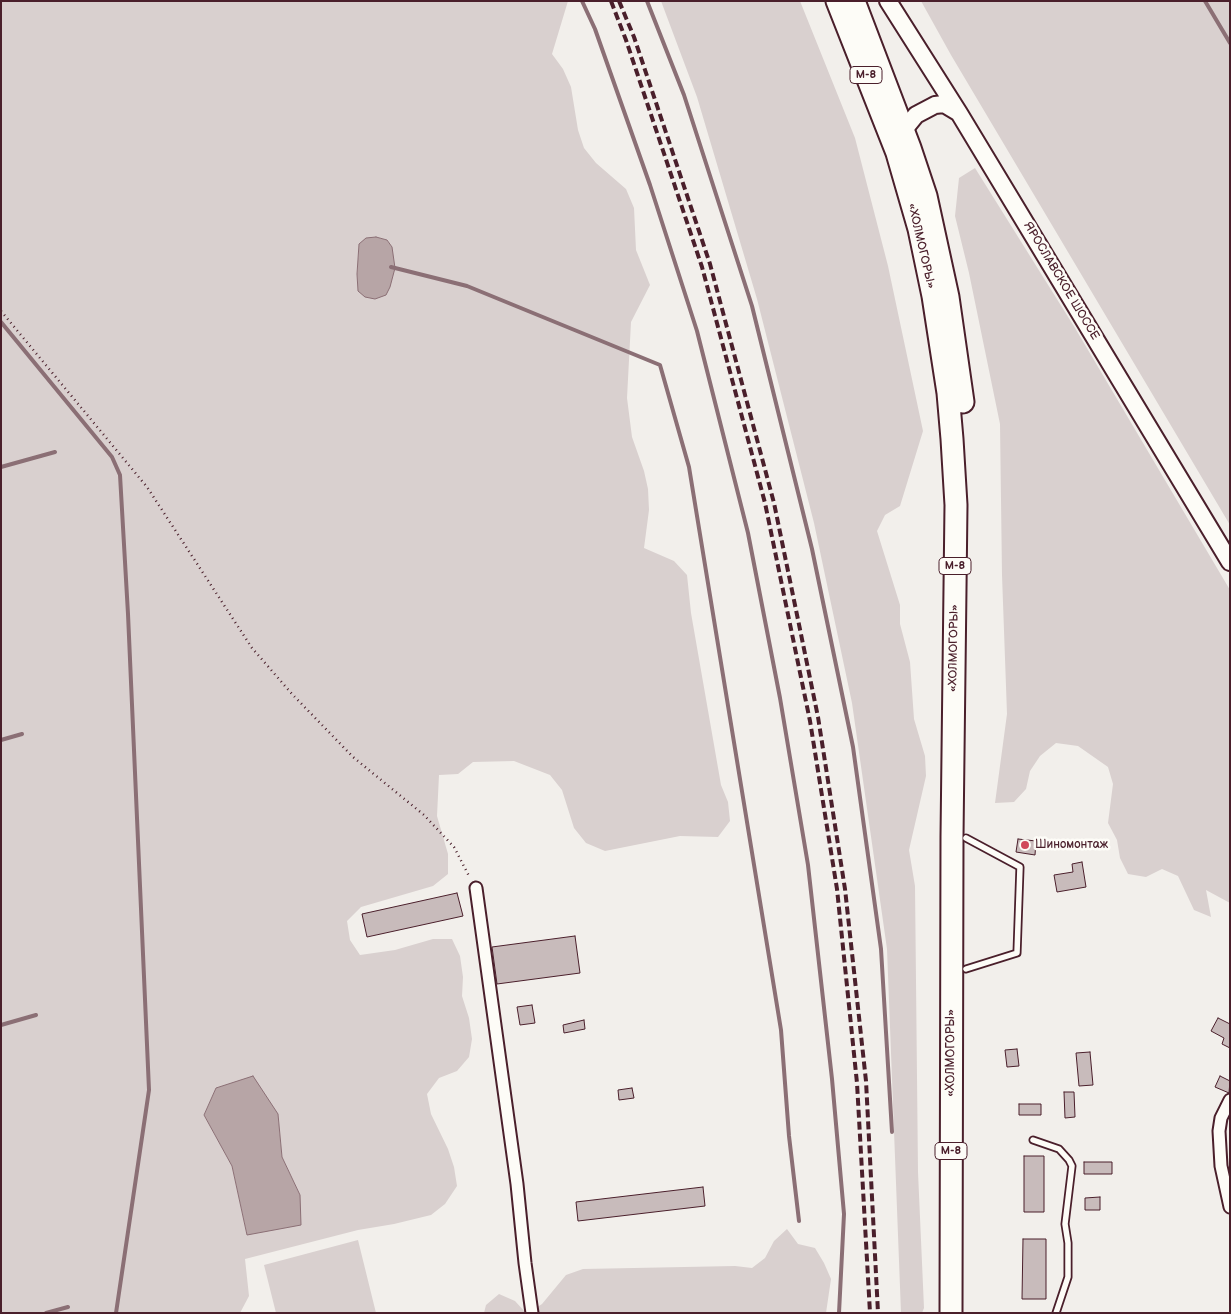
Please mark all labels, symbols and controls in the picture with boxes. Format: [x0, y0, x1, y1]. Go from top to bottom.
road number: М-8 [850, 66, 882, 84]
street label: «ХОЛМОГОРЫ» [904, 202, 938, 290]
street label: ЯРОСЛАВСКОЕ ШОССЕ [1020, 219, 1102, 343]
road number: М-8 [939, 558, 971, 574]
street label: «ХОЛМОГОРЫ» [946, 604, 962, 692]
place label: Шиномонтаж [1035, 838, 1108, 852]
marker: Шиномонтаж [1019, 839, 1031, 851]
street label: «ХОЛМОГОРЫ» [944, 1009, 958, 1097]
road number: М-8 [935, 1142, 967, 1160]

